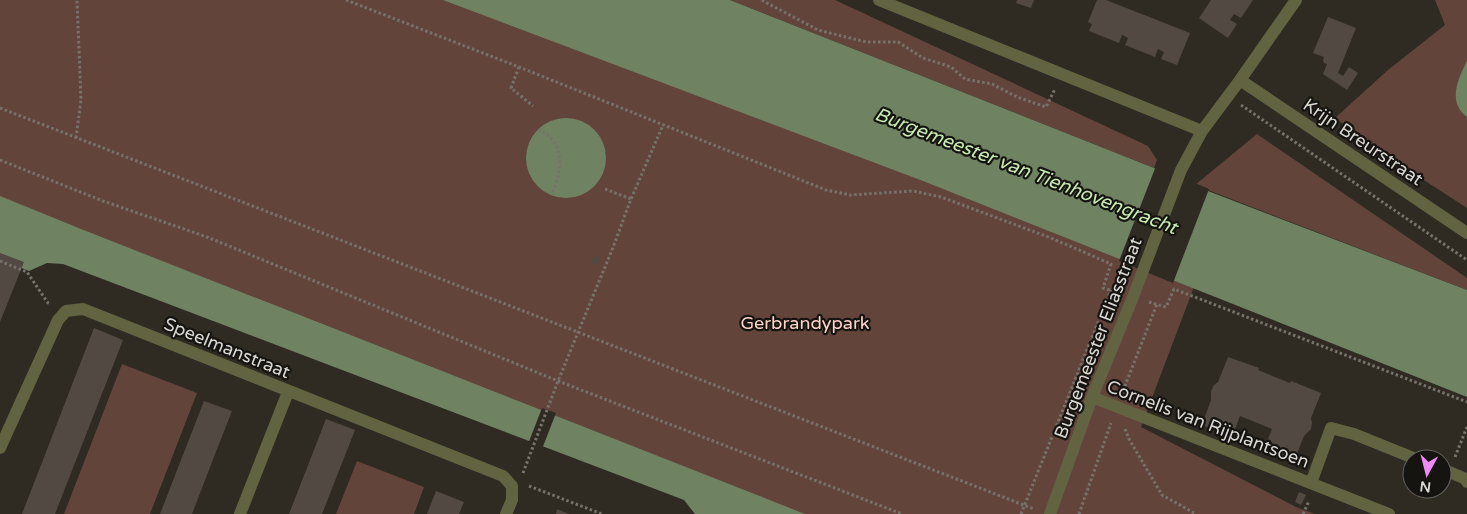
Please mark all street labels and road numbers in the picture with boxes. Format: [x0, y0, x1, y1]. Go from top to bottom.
street label: Krijn Breurstraat [1299, 94, 1427, 190]
street label: Burgemeester Eliasstraat [1049, 234, 1147, 442]
street label: Speelmanstraat [161, 313, 293, 383]
street label: Cornelis van Rijplantsoen [1104, 375, 1312, 473]

